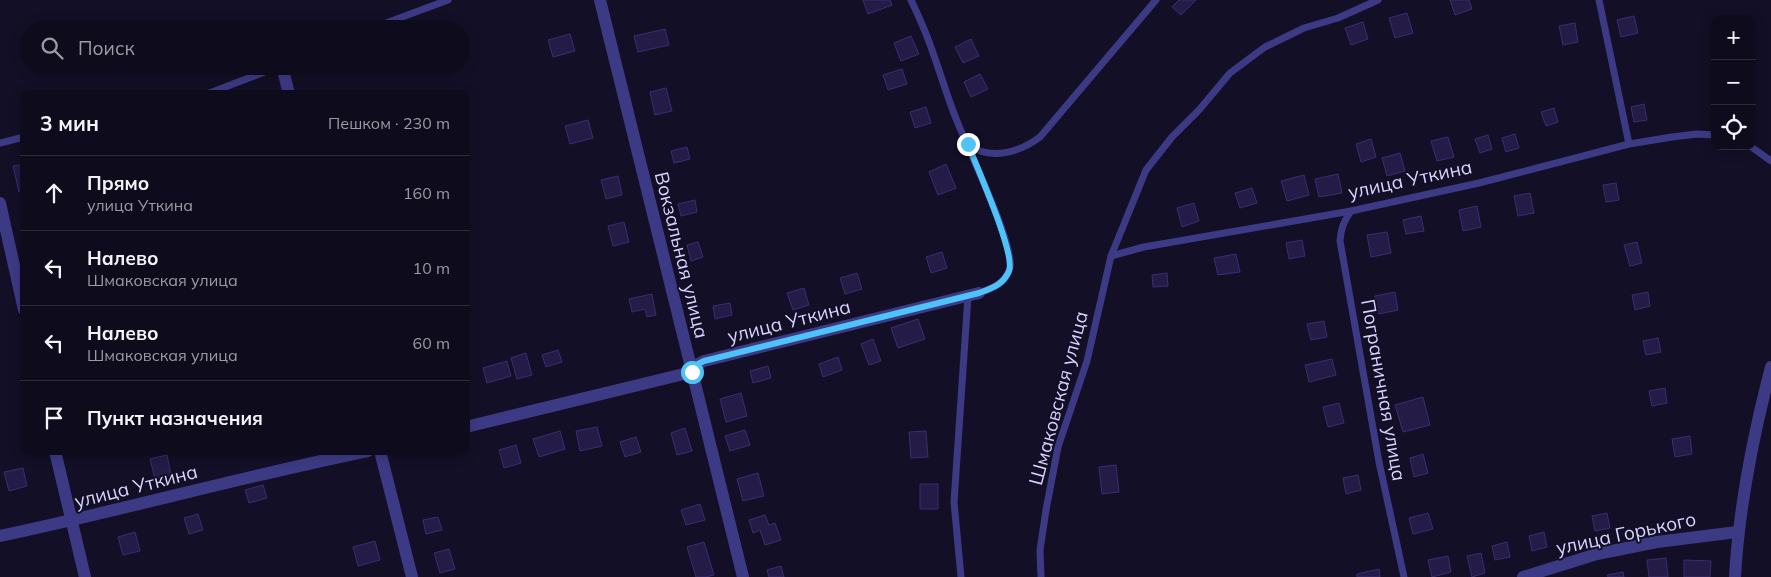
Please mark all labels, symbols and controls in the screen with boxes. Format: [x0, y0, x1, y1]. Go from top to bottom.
map controls [1711, 15, 1756, 150]
button: + [1711, 15, 1756, 60]
search box [20, 20, 470, 75]
icon: search [38, 34, 66, 62]
text: Поиск [78, 36, 135, 60]
button: − [1711, 60, 1756, 105]
button: locate [1711, 105, 1756, 150]
text: 3 мин [40, 110, 99, 136]
text: Пешком · 230 m [328, 113, 450, 133]
route end [957, 133, 980, 156]
street label: улица Уткина [1346, 154, 1474, 204]
street label: Вокзальная улица [650, 169, 714, 341]
text: Прямо [87, 171, 149, 195]
icon: ahead [40, 179, 68, 207]
text: 160 m [403, 183, 450, 203]
text: улица Уткина [87, 195, 193, 215]
text: Налево [87, 246, 159, 270]
icon: left [40, 254, 68, 282]
text: 10 m [413, 258, 450, 278]
text: Шмаковская улица [87, 270, 238, 290]
street label: улица Уткина [725, 294, 853, 348]
street label: Пограничная улица [1356, 297, 1412, 483]
street label: Шмаковская улица [1023, 308, 1093, 488]
text: Налево [87, 321, 159, 345]
icon: left [40, 329, 68, 357]
text: 60 m [413, 333, 450, 353]
text: Шмаковская улица [87, 345, 238, 365]
route start [681, 361, 704, 384]
icon: arrive [40, 404, 68, 432]
text: Пункт назначения [87, 406, 263, 430]
street label: улица Уткина [72, 459, 200, 513]
street label: улица Горького [1554, 506, 1698, 560]

